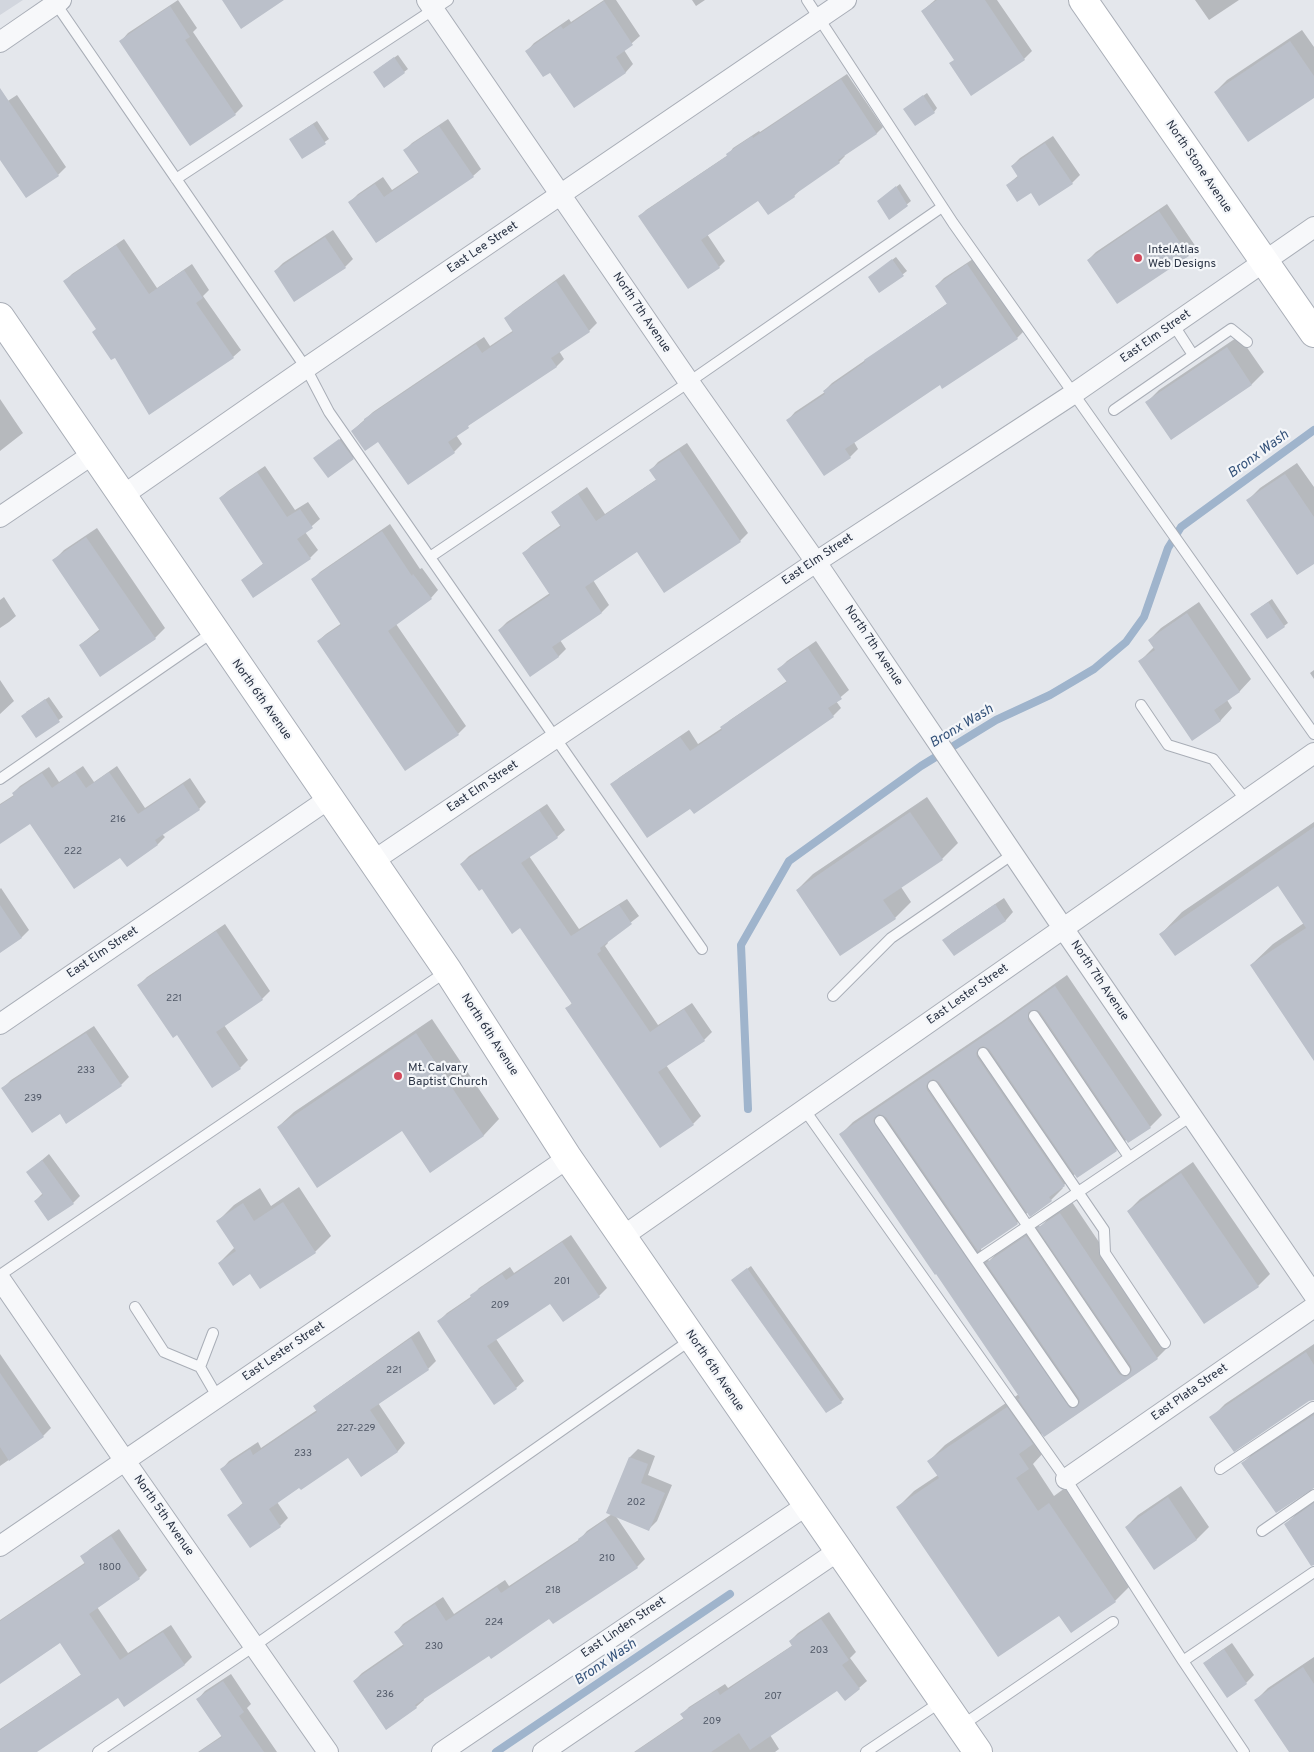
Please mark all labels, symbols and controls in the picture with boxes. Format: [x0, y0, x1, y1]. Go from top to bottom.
street label: North Stone Avenue [1162, 118, 1234, 216]
street label: East Lee Street [445, 219, 521, 277]
place label: IntelAtlas Web Designs [1148, 244, 1216, 272]
marker: IntelAtlas Web Designs [1132, 252, 1144, 264]
street label: North 7th Avenue [609, 270, 673, 356]
street label: East Elm Street [1118, 307, 1194, 367]
water label: Bronx Wash [1225, 427, 1293, 483]
street label: East Elm Street [780, 531, 856, 589]
street label: North 7th Avenue [841, 603, 905, 689]
street label: North 6th Avenue [228, 657, 294, 743]
water label: Bronx Wash [927, 701, 997, 753]
street label: East Elm Street [445, 758, 521, 816]
house number: 216 [110, 814, 126, 826]
house number: 222 [64, 846, 82, 858]
street label: East Elm Street [65, 924, 141, 982]
street label: North 7th Avenue [1067, 938, 1131, 1024]
street label: East Lester Street [924, 961, 1012, 1029]
street label: North 6th Avenue [457, 991, 521, 1079]
house number: 221 [166, 993, 182, 1005]
place label: Mt. Calvary Baptist Church [408, 1062, 488, 1090]
house number: 233 [77, 1065, 95, 1077]
marker: Mt. Calvary Baptist Church [392, 1070, 404, 1082]
house number: 239 [24, 1093, 42, 1105]
house number: 201 [554, 1276, 570, 1288]
house number: 209 [491, 1300, 509, 1312]
street label: East Lester Street [240, 1319, 328, 1385]
street label: North 6th Avenue [681, 1328, 747, 1414]
street label: East Plata Street [1149, 1361, 1231, 1425]
house number: 221 [386, 1365, 402, 1377]
house number: 227-229 [336, 1423, 376, 1435]
house number: 233 [294, 1448, 312, 1460]
street label: North 5th Avenue [130, 1473, 196, 1559]
house number: 202 [627, 1497, 645, 1509]
house number: 210 [599, 1553, 615, 1565]
house number: 1800 [99, 1562, 121, 1574]
house number: 218 [545, 1585, 561, 1597]
street label: East Linden Street [579, 1594, 669, 1662]
house number: 224 [485, 1617, 503, 1629]
water label: Bronx Wash [572, 1636, 640, 1690]
house number: 230 [425, 1641, 443, 1653]
house number: 203 [810, 1645, 828, 1657]
house number: 236 [376, 1689, 394, 1701]
house number: 207 [764, 1691, 782, 1703]
house number: 209 [703, 1716, 721, 1728]

